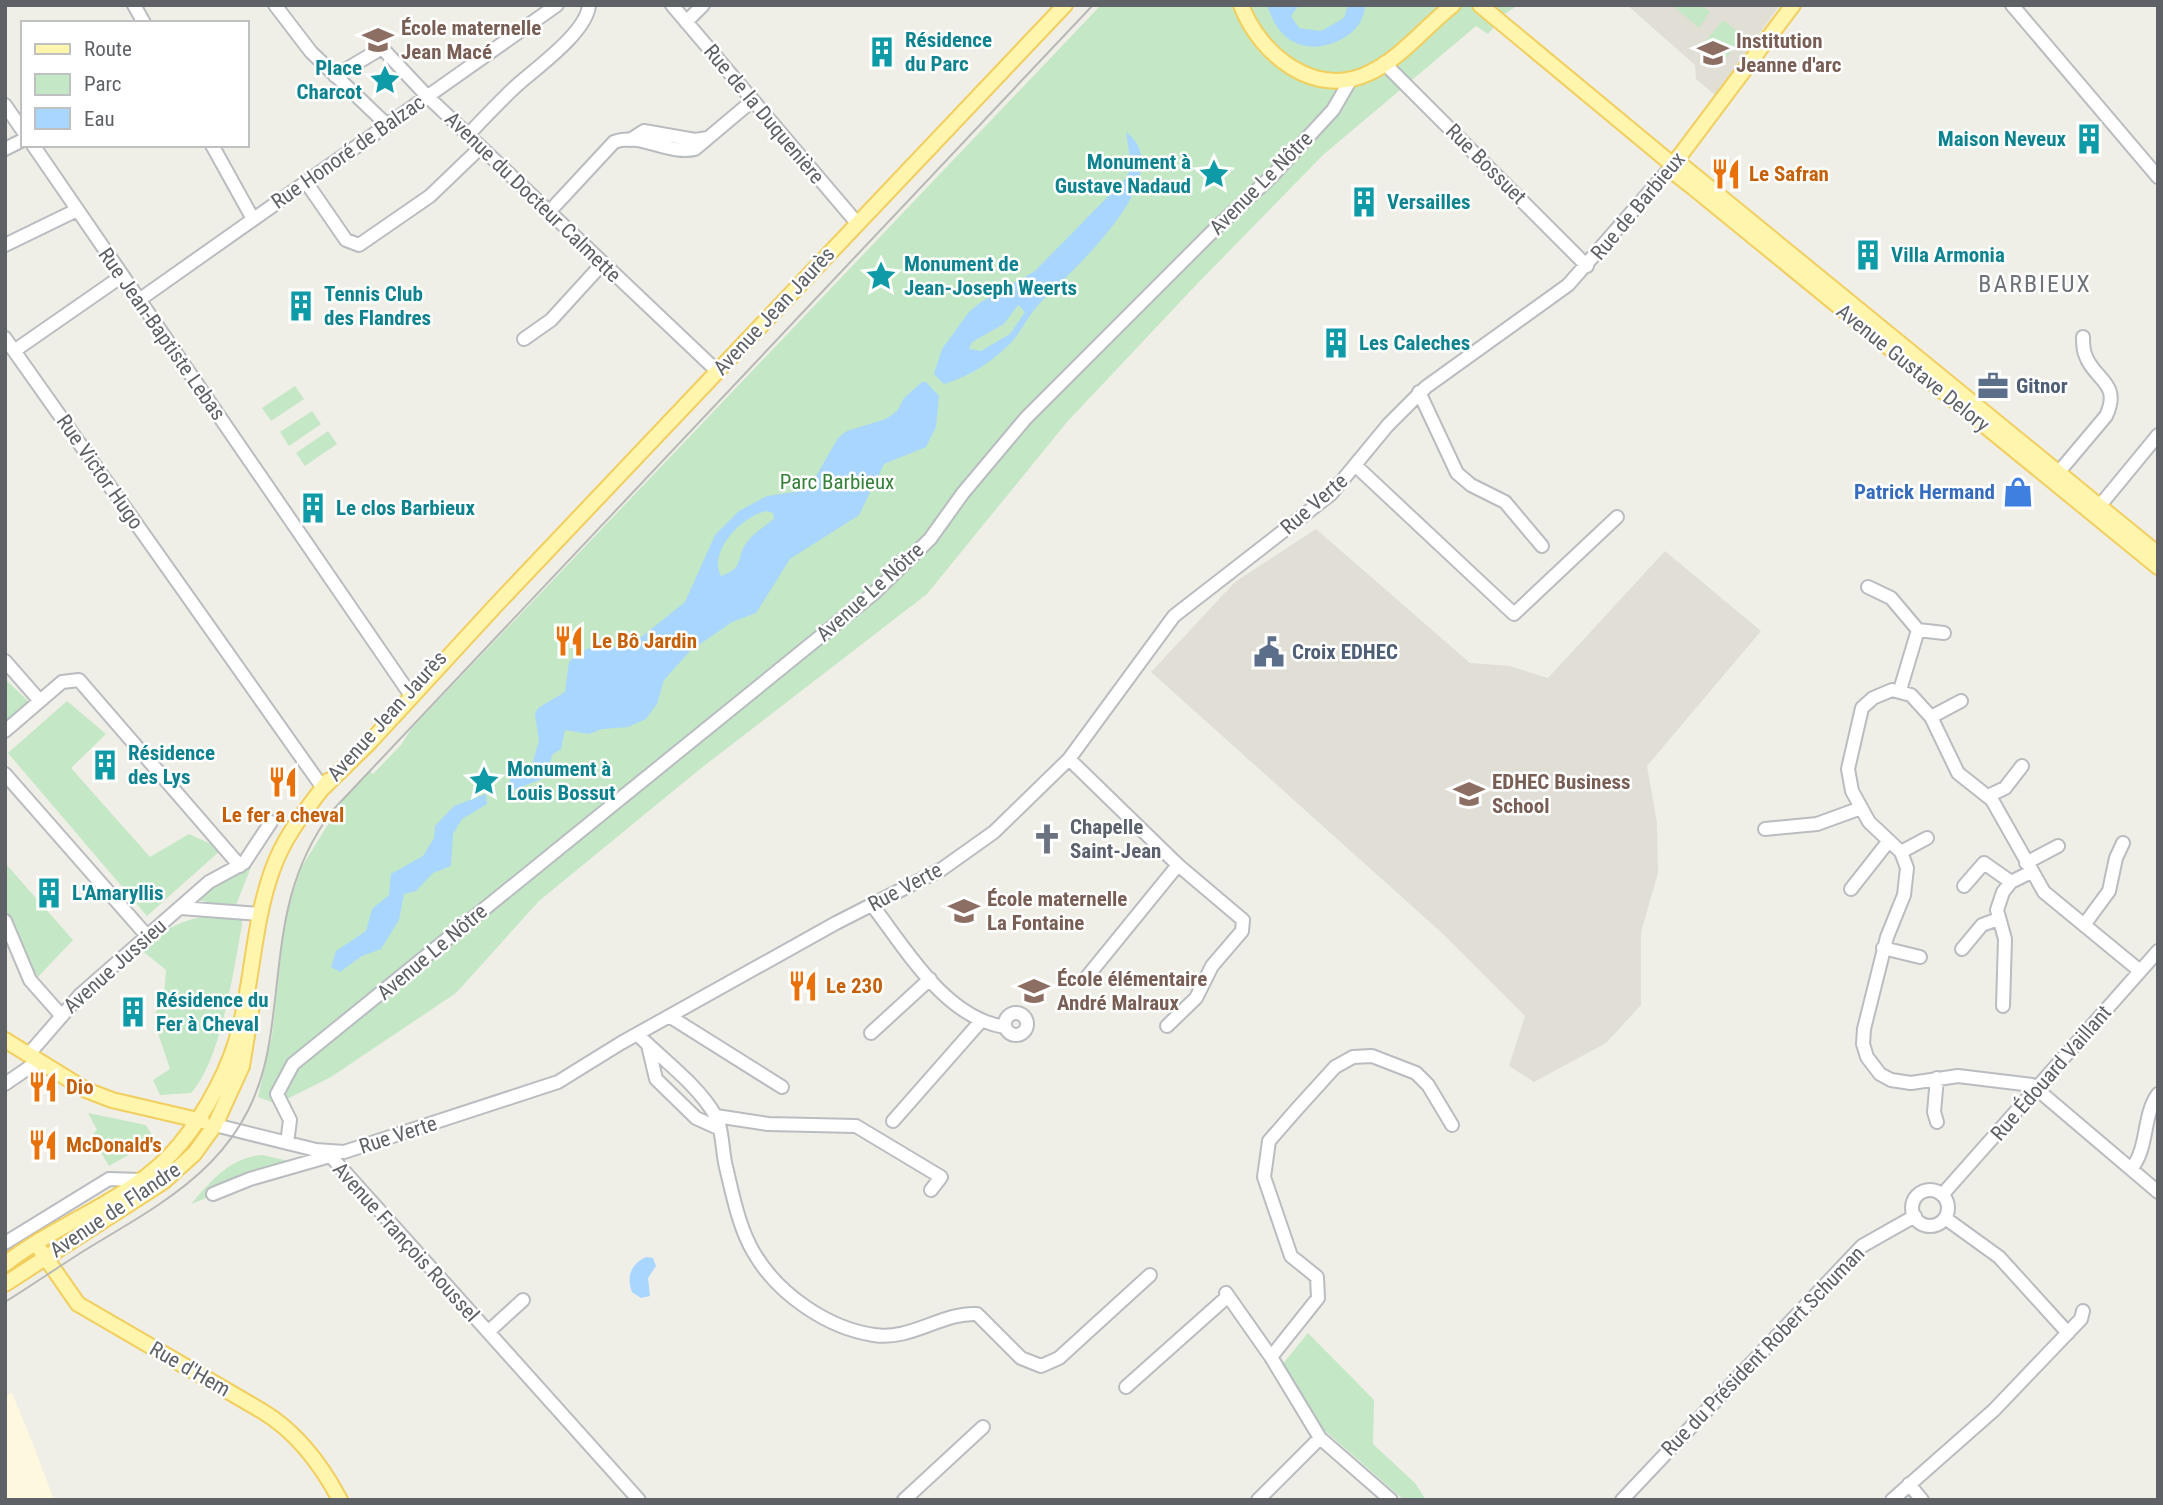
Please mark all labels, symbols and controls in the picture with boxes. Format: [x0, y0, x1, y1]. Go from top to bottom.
place label: École maternelle Jean Macé [401, 16, 541, 64]
legend [21, 21, 248, 147]
school or university icon: École maternelle Jean Macé [361, 23, 395, 57]
place label: Résidence du Parc [905, 28, 992, 76]
place label: Institution Jeanne d'arc [1736, 29, 1842, 77]
building icon: Résidence du Parc [865, 35, 899, 69]
school or university icon: Institution Jeanne d'arc [1696, 36, 1730, 70]
text: Route [84, 37, 132, 61]
street label: Rue de la Duquenière [699, 40, 829, 189]
place label: Place Charcot [296, 56, 362, 104]
place icon: Place Charcot [368, 63, 402, 97]
text: Parc [84, 72, 122, 96]
street label: Rue Honoré de Balzac [267, 90, 429, 214]
text: Eau [84, 107, 115, 131]
street label: Avenue du Docteur Calmette [440, 107, 626, 287]
street label: Rue Bossuet [1441, 119, 1531, 209]
building icon: Maison Neveux [2072, 122, 2106, 156]
street label: Avenue Le Nôtre [1205, 126, 1318, 239]
place label: Maison Neveux [1938, 127, 2066, 151]
street label: Rue de Barbieux [1586, 147, 1690, 265]
place label: Monument à Gustave Nadaud [1055, 150, 1191, 198]
place icon: Monument à Gustave Nadaud [1197, 157, 1231, 191]
restaurant icon: Le Safran [1709, 157, 1743, 191]
place label: Le Safran [1749, 162, 1829, 186]
building icon: Versailles [1347, 185, 1381, 219]
place label: Versailles [1387, 190, 1471, 214]
building icon: Villa Armonia [1851, 238, 1885, 272]
street label: Avenue Jean Jaurès [709, 242, 839, 380]
street label: Rue Jean-Baptiste Lebas [93, 243, 231, 425]
place label: Villa Armonia [1891, 243, 2005, 267]
place label: Monument de Jean-Joseph Weerts [904, 252, 1077, 300]
place icon: Monument de Jean-Joseph Weerts [864, 259, 898, 293]
district label: BARBIEUX [1978, 270, 2092, 298]
place label: Tennis Club des Flandres [324, 282, 431, 330]
building icon: Tennis Club des Flandres [284, 289, 318, 323]
street label: Avenue Gustave Delory [1832, 299, 1994, 437]
building icon: Les Caleches [1319, 326, 1353, 360]
place label: Les Caleches [1359, 331, 1470, 355]
office icon: Gitnor [1976, 369, 2010, 403]
place label: Gitnor [2016, 374, 2068, 398]
street label: Rue Victor Hugo [52, 410, 148, 534]
street label: Rue Verte [1276, 469, 1352, 539]
park label: Parc Barbieux [780, 470, 894, 494]
shop icon: Patrick Hermand [2001, 475, 2035, 509]
place label: Patrick Hermand [1854, 480, 1995, 504]
building icon: Le clos Barbieux [296, 491, 330, 525]
place label: Le clos Barbieux [336, 496, 475, 520]
street label: Avenue Le Nôtre [812, 538, 929, 646]
restaurant icon: Le Bô Jardin [552, 624, 586, 658]
place label: Le Bô Jardin [592, 629, 697, 653]
public building icon: Croix EDHEC [1252, 635, 1286, 669]
place label: Croix EDHEC [1292, 640, 1398, 664]
street label: Avenue Jean Jaurès [322, 646, 452, 786]
place label: Résidence des Lys [128, 741, 215, 789]
building icon: Résidence des Lys [88, 748, 122, 782]
place label: Monument à Louis Bossut [507, 757, 616, 805]
place icon: Monument à Louis Bossut [467, 764, 501, 798]
restaurant icon: Le fer a cheval [266, 765, 300, 799]
place label: EDHEC Business School [1492, 770, 1631, 818]
school or university icon: EDHEC Business School [1452, 777, 1486, 811]
place label: Le fer a cheval [222, 803, 344, 827]
place label: Chapelle Saint-Jean [1070, 815, 1161, 863]
church icon: Chapelle Saint-Jean [1030, 822, 1064, 856]
street label: Rue Verte [864, 858, 946, 916]
building icon: L'Amaryllis [32, 876, 66, 910]
place label: L'Amaryllis [72, 881, 164, 905]
place label: École maternelle La Fontaine [987, 887, 1127, 935]
school or university icon: École maternelle La Fontaine [947, 894, 981, 928]
street label: Avenue Le Nôtre [372, 899, 492, 1005]
street label: Avenue Jussieu [59, 914, 171, 1018]
place label: École élémentaire André Malraux [1057, 967, 1207, 1015]
restaurant icon: Le 230 [786, 969, 820, 1003]
place label: Le 230 [826, 974, 883, 998]
school or university icon: École élémentaire André Malraux [1017, 974, 1051, 1008]
place label: Résidence du Fer à Cheval [156, 988, 269, 1036]
building icon: Résidence du Fer à Cheval [116, 995, 150, 1029]
street label: Rue Édouard Vaillant [1986, 1001, 2116, 1145]
restaurant icon: Dio [26, 1070, 60, 1104]
place label: Dio [66, 1075, 94, 1099]
street label: Rue Verte [356, 1111, 440, 1159]
restaurant icon: McDonald's [26, 1128, 60, 1162]
place label: McDonald's [66, 1133, 162, 1157]
street label: Avenue de Flandre [45, 1157, 185, 1262]
street label: Avenue François Roussel [328, 1157, 484, 1327]
street label: Rue du Président Robert Schuman [1657, 1241, 1869, 1461]
street label: Rue d'Hem [146, 1336, 234, 1402]

